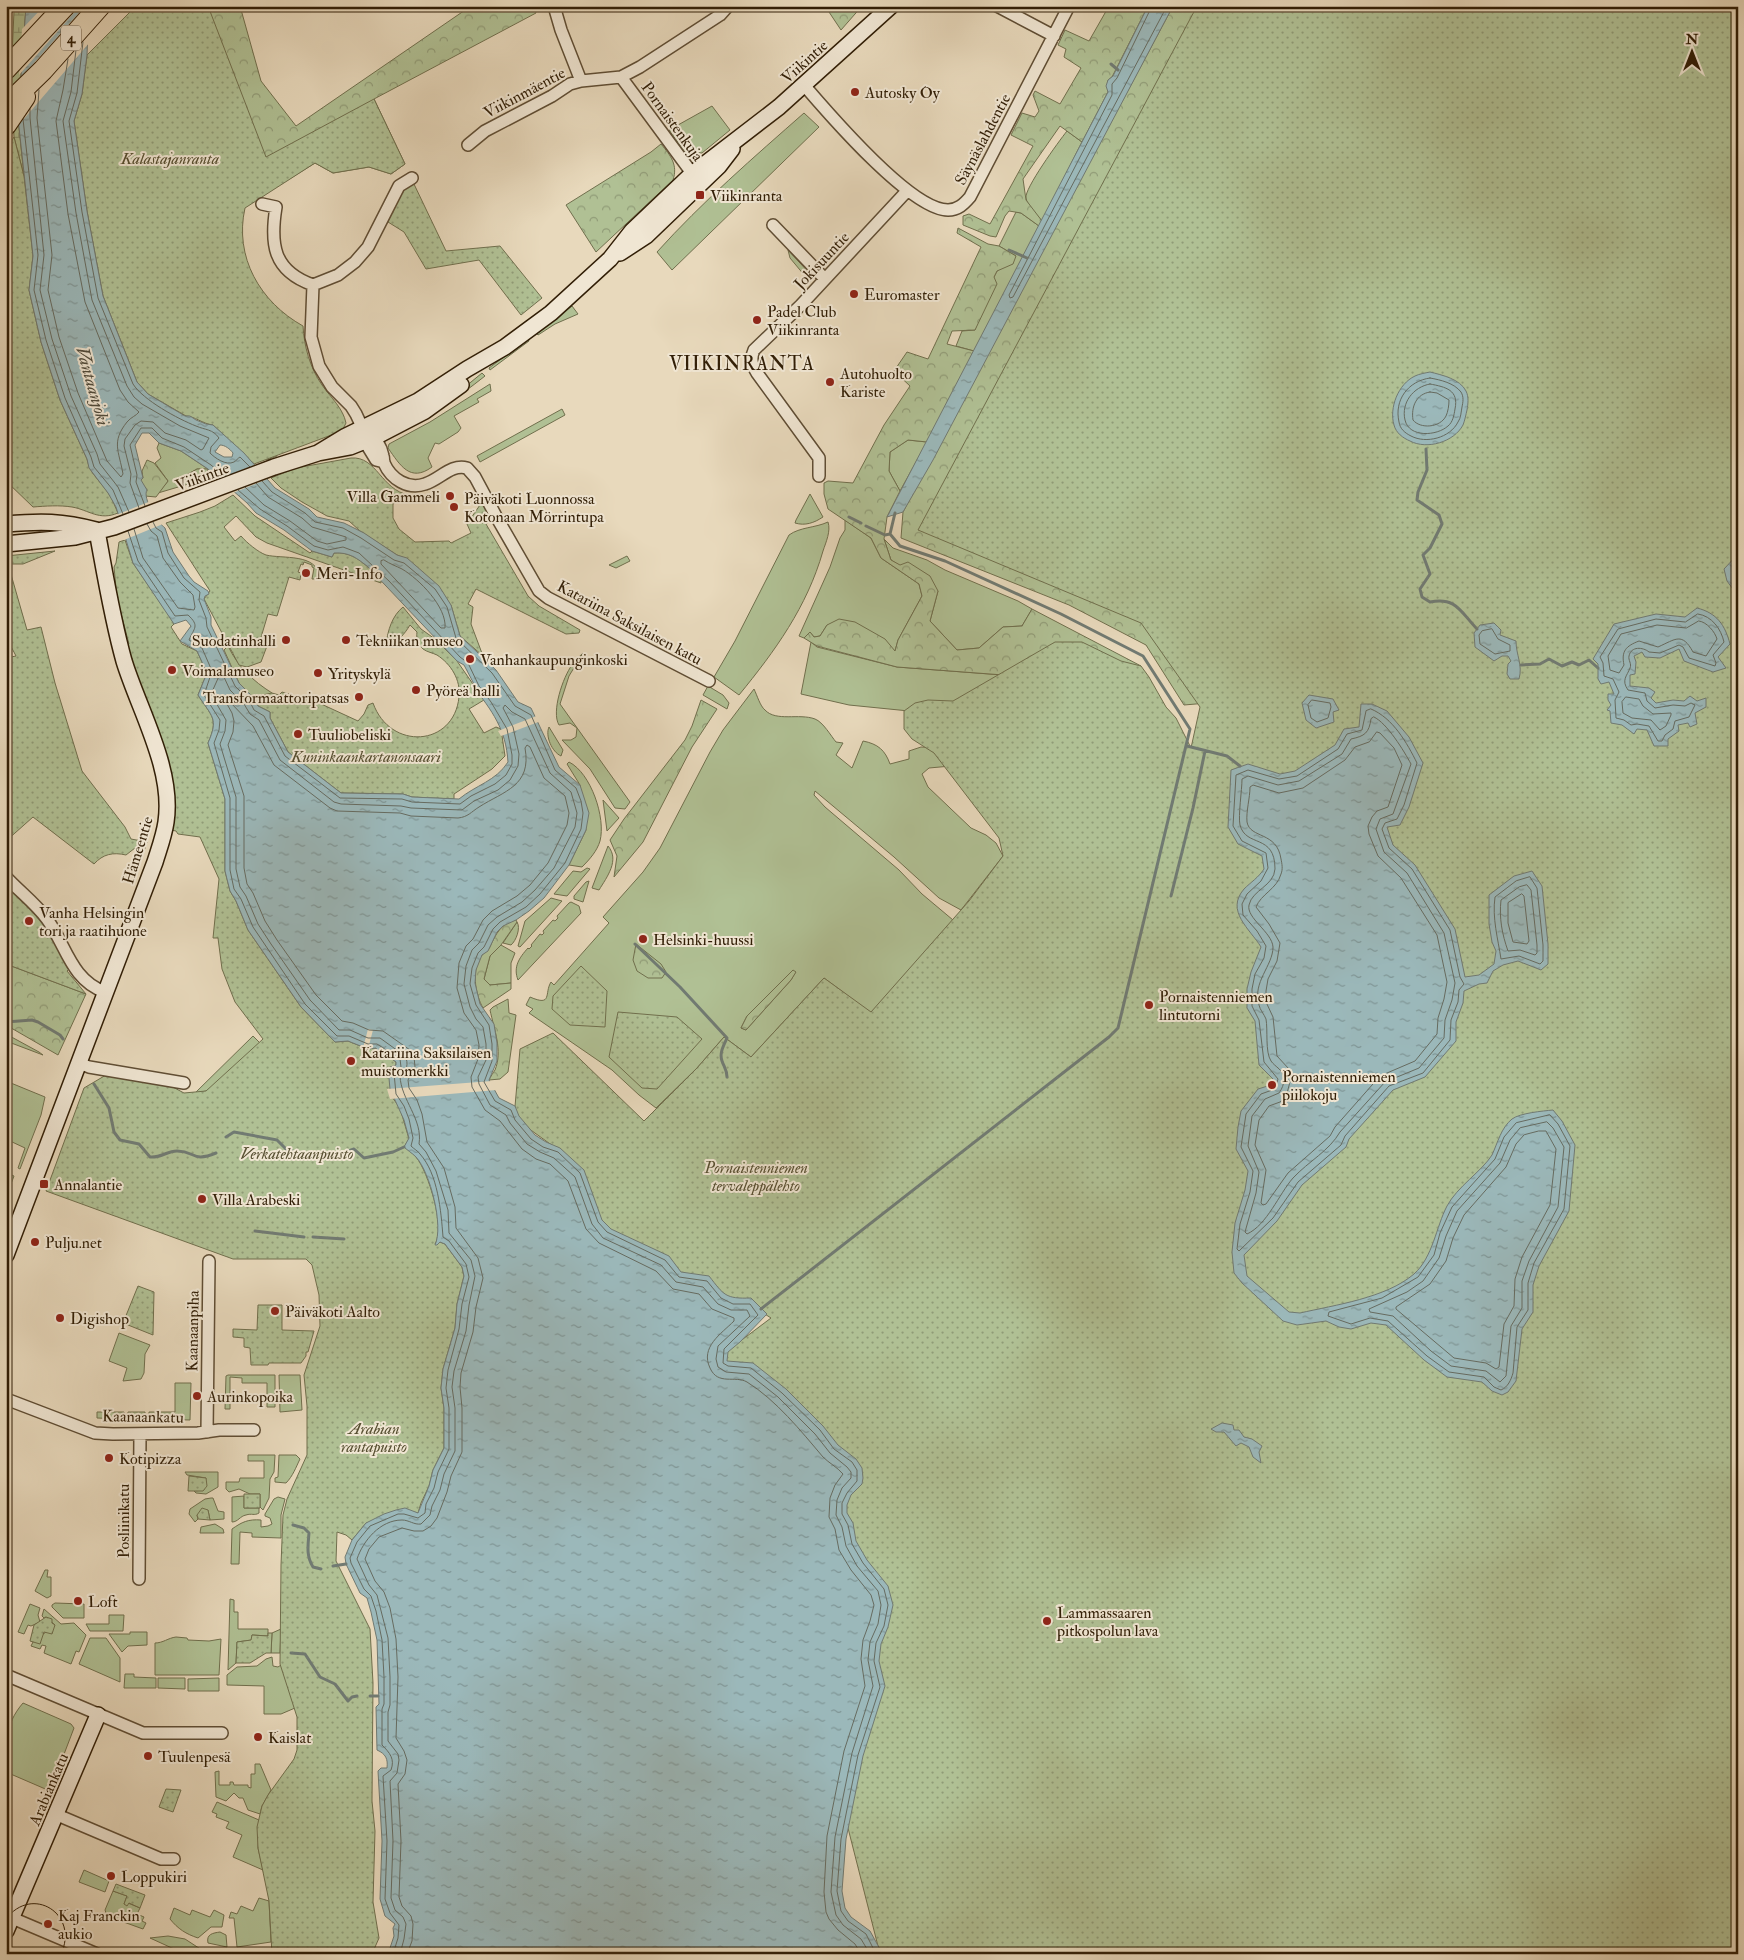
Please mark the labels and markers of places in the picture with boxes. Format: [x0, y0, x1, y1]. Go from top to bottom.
place label: Autosky Oy [864, 83, 941, 103]
marker: Autosky Oy [849, 86, 861, 98]
place label: Viikinranta [710, 186, 783, 206]
marker: Viikinranta [694, 189, 706, 201]
place label: Euromaster [864, 285, 940, 305]
marker: Euromaster [848, 288, 860, 300]
place label: Padel Club Viikinranta [767, 302, 840, 340]
marker: Padel Club Viikinranta [751, 314, 763, 326]
place label: Autohuolto Kariste [839, 364, 912, 402]
marker: Autohuolto Kariste [824, 376, 836, 388]
place label: Villa Gammeli [346, 487, 440, 507]
place label: Päiväkoti Luonnossa Kotonaan Mörrintupa [464, 489, 604, 528]
marker: Villa Gammeli [444, 490, 456, 502]
marker: Päiväkoti Luonnossa Kotonaan Mörrintupa [448, 501, 460, 513]
place label: Meri-Info [316, 564, 383, 584]
marker: Meri-Info [300, 567, 312, 579]
place label: Suodatinhalli [192, 631, 276, 651]
place label: Tekniikan museo [356, 631, 463, 651]
marker: Suodatinhalli [280, 634, 292, 646]
marker: Tekniikan museo [340, 634, 352, 646]
place label: Vanhankaupunginkoski [480, 650, 628, 671]
marker: Vanhankaupunginkoski [464, 653, 476, 665]
place label: Voimalamuseo [182, 661, 274, 681]
marker: Voimalamuseo [166, 664, 178, 676]
place label: Yrityskylä [328, 664, 391, 684]
marker: Yrityskylä [312, 667, 324, 679]
place label: Pyöreä halli [426, 681, 500, 701]
marker: Pyöreä halli [410, 684, 422, 696]
place label: Transformaattoripatsas [203, 688, 349, 709]
marker: Transformaattoripatsas [353, 691, 365, 703]
place label: Tuuliobeliski [308, 725, 391, 745]
marker: Tuuliobeliski [292, 728, 304, 740]
place label: Vanha Helsingin tori ja raatihuone [39, 903, 147, 941]
marker: Vanha Helsingin tori ja raatihuone [23, 915, 35, 927]
place label: Helsinki-huussi [653, 930, 753, 950]
marker: Helsinki-huussi [637, 933, 649, 945]
place label: Pornaistenniemen lintutorni [1159, 987, 1273, 1025]
marker: Pornaistenniemen lintutorni [1143, 999, 1155, 1011]
place label: Katariina Saksilaisen muistomerkki [361, 1043, 491, 1081]
marker: Katariina Saksilaisen muistomerkki [345, 1055, 357, 1067]
place label: Pornaistenniemen piilokoju [1281, 1067, 1396, 1106]
marker: Pornaistenniemen piilokoju [1266, 1079, 1278, 1091]
place label: Annalantie [53, 1175, 122, 1195]
marker: Annalantie [38, 1178, 50, 1190]
place label: Villa Arabeski [212, 1190, 300, 1210]
marker: Villa Arabeski [196, 1193, 208, 1205]
place label: Pulju.net [45, 1233, 102, 1253]
marker: Pulju.net [29, 1236, 41, 1248]
place label: Päiväkoti Aalto [285, 1302, 380, 1322]
marker: Päiväkoti Aalto [269, 1305, 281, 1317]
place label: Digishop [70, 1309, 129, 1330]
marker: Digishop [54, 1312, 66, 1324]
place label: Aurinkopoika [206, 1387, 293, 1408]
marker: Aurinkopoika [191, 1390, 203, 1402]
place label: Kotipizza [119, 1449, 182, 1470]
marker: Kotipizza [103, 1452, 115, 1464]
place label: Loft [88, 1592, 118, 1612]
marker: Loft [72, 1595, 84, 1607]
place label: Lammassaaren pitkospolun lava [1056, 1603, 1159, 1642]
marker: Lammassaaren pitkospolun lava [1041, 1615, 1053, 1627]
place label: Kaislat [268, 1728, 311, 1748]
marker: Kaislat [252, 1731, 264, 1743]
place label: Tuulenpesä [158, 1747, 231, 1768]
marker: Tuulenpesä [142, 1750, 154, 1762]
place label: Loppukiri [121, 1867, 187, 1888]
marker: Loppukiri [105, 1870, 117, 1882]
place label: Kaj Franckin aukio [58, 1906, 140, 1944]
marker: Kaj Franckin aukio [42, 1918, 54, 1930]

